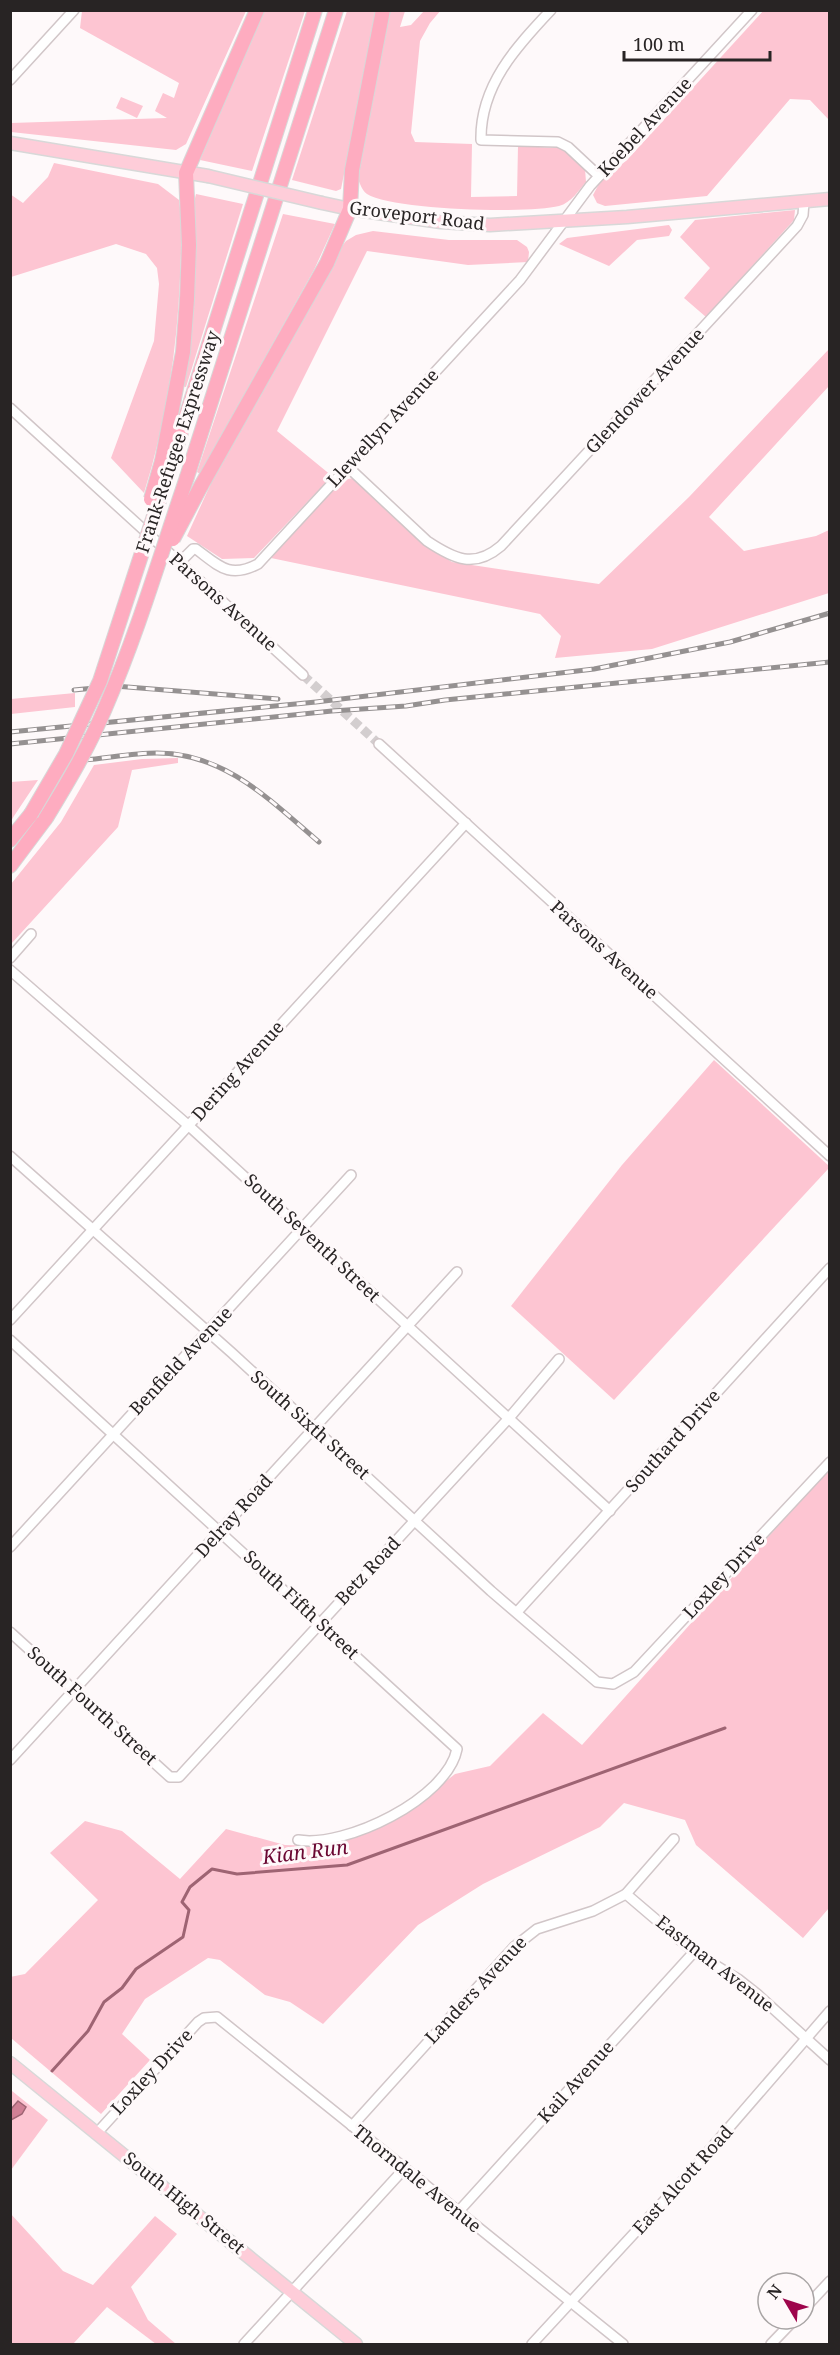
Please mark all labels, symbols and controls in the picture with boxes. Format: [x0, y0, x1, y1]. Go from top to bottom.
scale bar [624, 24, 770, 62]
text: 100 m [633, 32, 685, 56]
street label: Koebel Avenue [592, 71, 697, 181]
street label: Groveport Road [348, 195, 486, 235]
street label: Glendower Avenue [580, 322, 709, 458]
street label: Frank-Refugee Expressway [130, 327, 225, 556]
street label: Llewellyn Avenue [321, 363, 443, 492]
street label: Parsons Avenue [165, 547, 283, 656]
street label: Parsons Avenue [546, 895, 664, 1004]
street label: Dering Avenue [186, 1015, 289, 1126]
street label: South Seventh Street [239, 1168, 386, 1307]
street label: Benfield Avenue [124, 1301, 237, 1420]
street label: South Sixth Street [246, 1364, 375, 1484]
street label: Southard Drive [619, 1384, 725, 1497]
street label: Delray Road [189, 1469, 277, 1562]
street label: Loxley Drive [677, 1527, 769, 1624]
street label: Betz Road [330, 1531, 405, 1610]
street label: South Fifth Street [239, 1544, 365, 1664]
street label: South Fourth Street [23, 1640, 163, 1770]
water label: Kian Run [260, 1833, 349, 1870]
street label: Eastman Avenue [652, 1910, 780, 2017]
street label: Landers Avenue [419, 1930, 532, 2048]
street label: Loxley Drive [105, 2023, 197, 2120]
street label: Kail Avenue [532, 2035, 619, 2128]
street label: Thorndale Avenue [349, 2119, 487, 2237]
street label: East Alcott Road [627, 2120, 738, 2239]
street label: South High Street [119, 2146, 251, 2259]
north arrow [756, 2271, 816, 2331]
text: N [762, 2279, 787, 2303]

